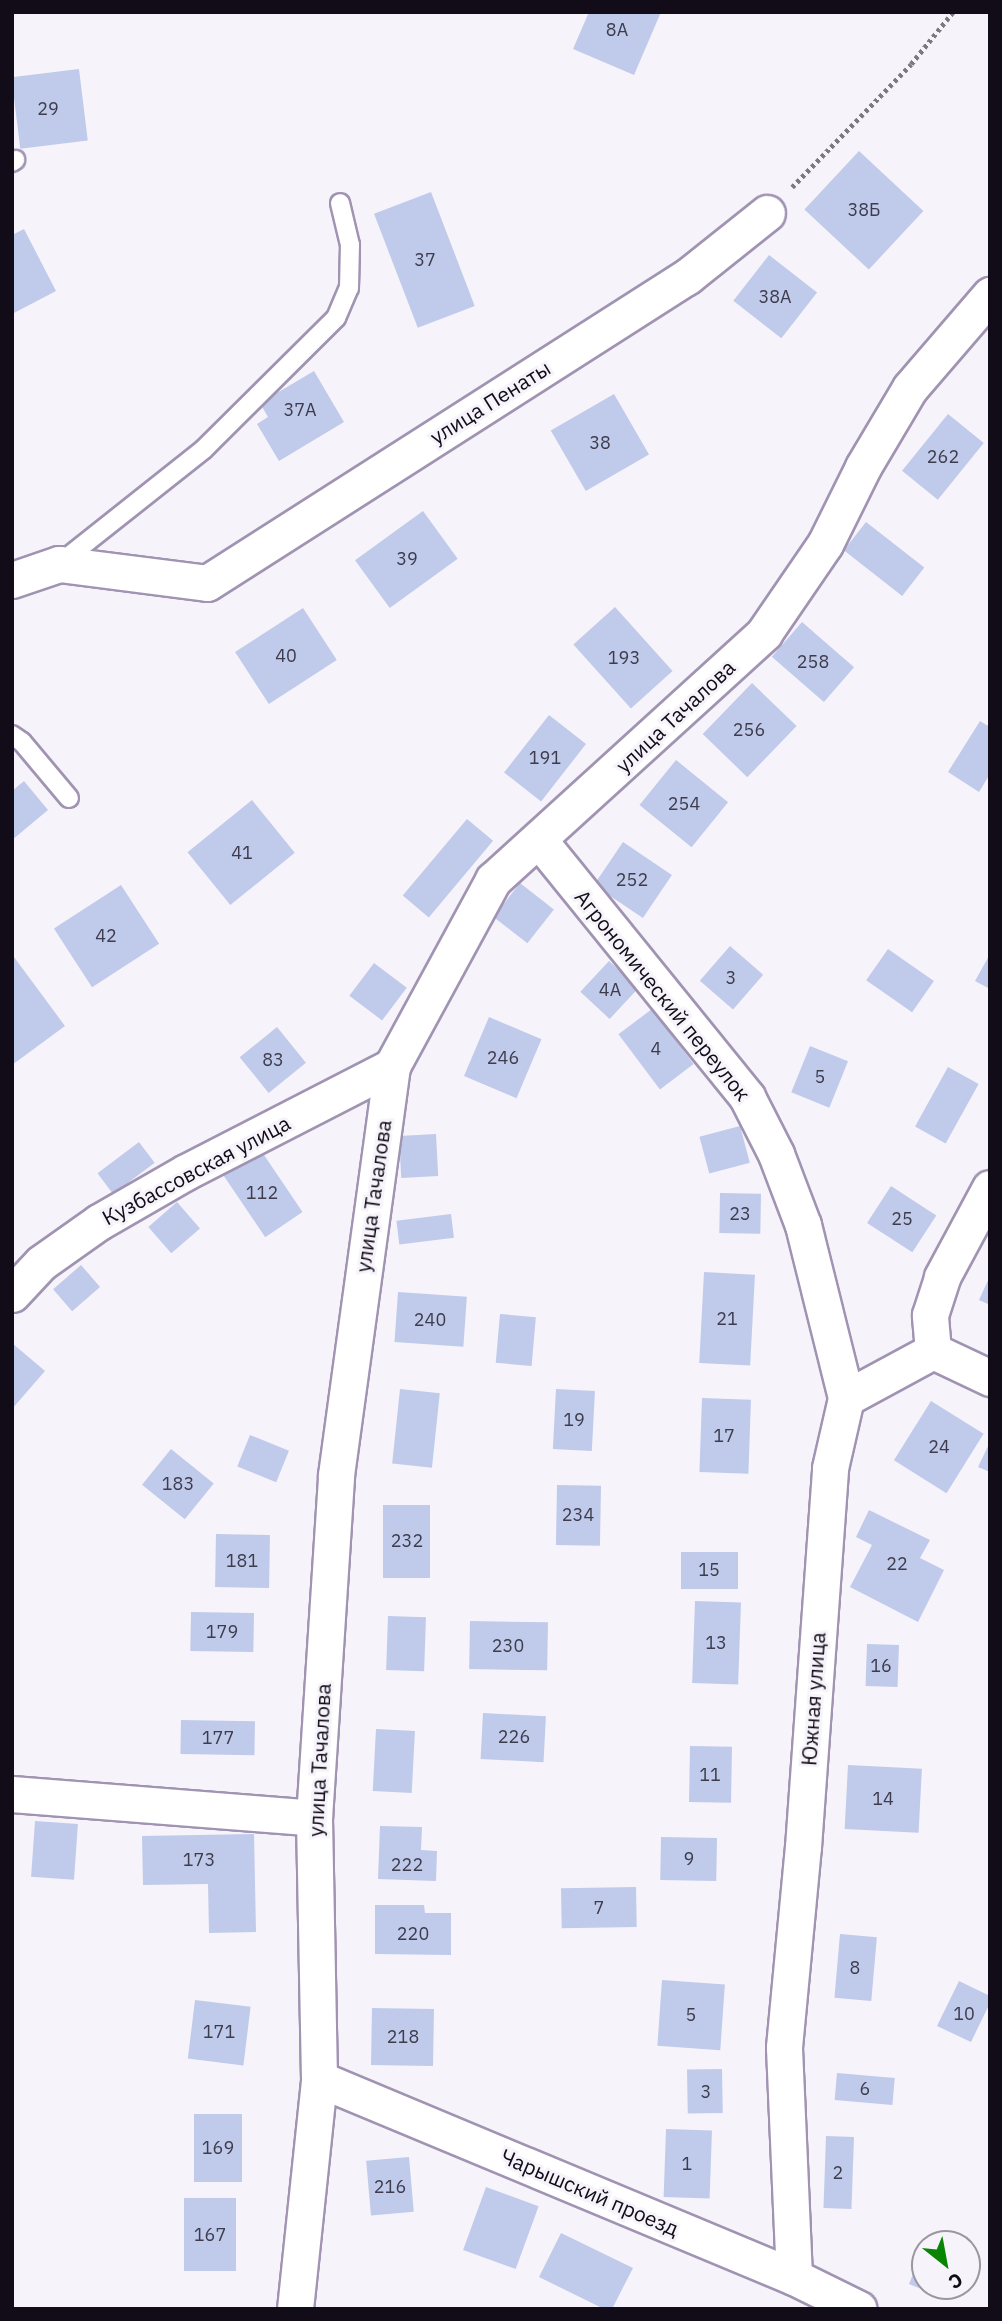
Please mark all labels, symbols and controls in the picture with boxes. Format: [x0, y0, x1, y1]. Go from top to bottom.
house number: 8А [606, 19, 628, 41]
house number: 29 [37, 98, 59, 120]
house number: 38Б [847, 199, 881, 221]
house number: 37 [414, 249, 436, 271]
house number: 38А [758, 286, 792, 308]
street label: улица Пенаты [425, 355, 555, 449]
house number: 37А [283, 399, 317, 421]
house number: 38 [589, 432, 611, 454]
house number: 262 [927, 446, 959, 468]
house number: 39 [396, 548, 418, 570]
house number: 40 [275, 645, 297, 667]
house number: 193 [608, 647, 640, 669]
house number: 258 [797, 651, 829, 673]
street label: улица Тачалова [610, 654, 740, 778]
house number: 256 [733, 719, 765, 741]
house number: 191 [529, 747, 561, 769]
house number: 254 [668, 793, 700, 815]
house number: 41 [231, 842, 253, 864]
house number: 252 [616, 869, 648, 891]
street label: Агрономический переулок [570, 884, 756, 1106]
house number: 42 [95, 925, 117, 947]
house number: 3 [726, 967, 736, 989]
house number: 4А [599, 979, 621, 1001]
house number: 4 [651, 1038, 661, 1060]
house number: 246 [487, 1047, 519, 1069]
house number: 83 [262, 1049, 284, 1071]
house number: 5 [815, 1066, 825, 1088]
street label: Кузбассовская улица [98, 1110, 294, 1230]
street label: улица Тачалова [350, 1118, 396, 1274]
house number: 112 [246, 1182, 278, 1204]
house number: 23 [729, 1203, 751, 1225]
house number: 25 [891, 1208, 913, 1230]
house number: 21 [716, 1308, 738, 1330]
house number: 240 [414, 1309, 446, 1331]
house number: 19 [563, 1409, 585, 1431]
house number: 17 [713, 1425, 735, 1447]
house number: 24 [928, 1436, 950, 1458]
house number: 183 [162, 1473, 194, 1495]
house number: 234 [562, 1504, 594, 1526]
house number: 232 [391, 1530, 423, 1552]
house number: 181 [226, 1550, 258, 1572]
house number: 22 [886, 1553, 908, 1575]
house number: 15 [698, 1559, 720, 1581]
house number: 179 [206, 1621, 238, 1643]
street label: Южная улица [796, 1631, 830, 1767]
house number: 13 [705, 1632, 727, 1654]
house number: 230 [492, 1635, 524, 1657]
house number: 16 [870, 1655, 892, 1677]
street label: улица Тачалова [302, 1683, 336, 1837]
house number: 226 [498, 1726, 530, 1748]
house number: 177 [202, 1727, 234, 1749]
house number: 11 [699, 1764, 721, 1786]
house number: 14 [872, 1788, 894, 1810]
house number: 9 [684, 1848, 694, 1870]
house number: 173 [183, 1849, 215, 1871]
house number: 222 [391, 1854, 423, 1876]
house number: 7 [594, 1897, 604, 1919]
house number: 220 [397, 1923, 429, 1945]
house number: 8 [850, 1957, 860, 1979]
house number: 10 [953, 2003, 975, 2025]
house number: 5 [686, 2004, 696, 2026]
house number: 171 [203, 2021, 235, 2043]
house number: 218 [387, 2026, 419, 2048]
house number: 6 [860, 2078, 870, 2100]
house number: 3 [701, 2081, 711, 2103]
house number: 169 [202, 2137, 234, 2159]
street label: Чарышский проезд [497, 2143, 683, 2241]
house number: 1 [682, 2153, 692, 2175]
house number: 2 [833, 2162, 843, 2184]
house number: 216 [374, 2176, 406, 2198]
house number: 167 [194, 2224, 226, 2246]
north arrow [911, 2230, 981, 2300]
text: С [944, 2268, 967, 2295]

